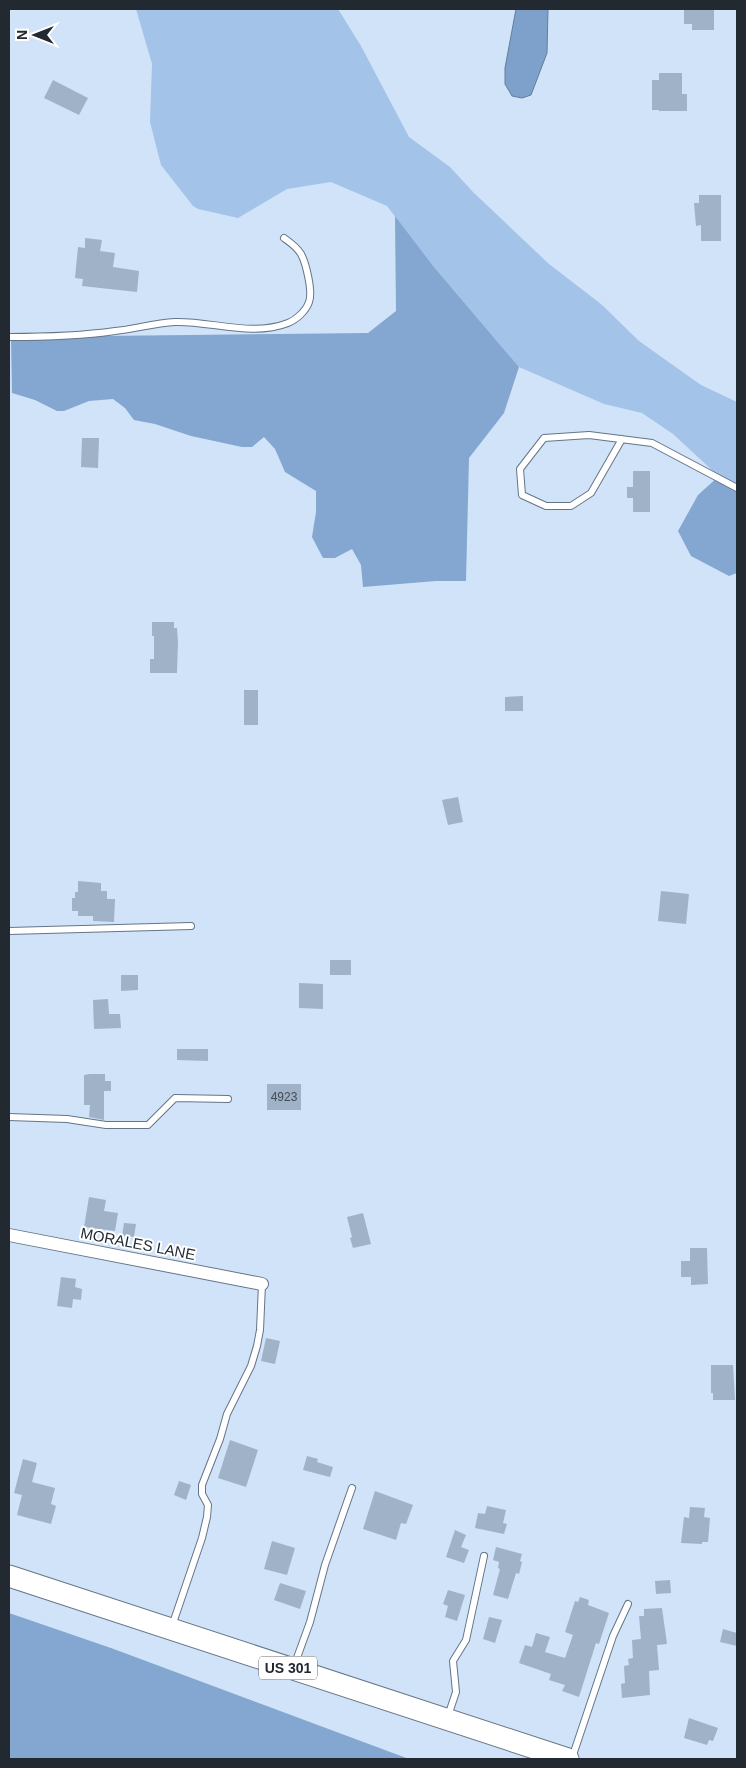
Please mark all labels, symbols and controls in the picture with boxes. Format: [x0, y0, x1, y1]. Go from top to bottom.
north arrow [10, 10, 60, 60]
text: N [14, 30, 30, 40]
house number: 4923 [271, 1090, 298, 1104]
street label: MORALES LANE [79, 1224, 197, 1263]
road number: US 301 [259, 1656, 317, 1680]

